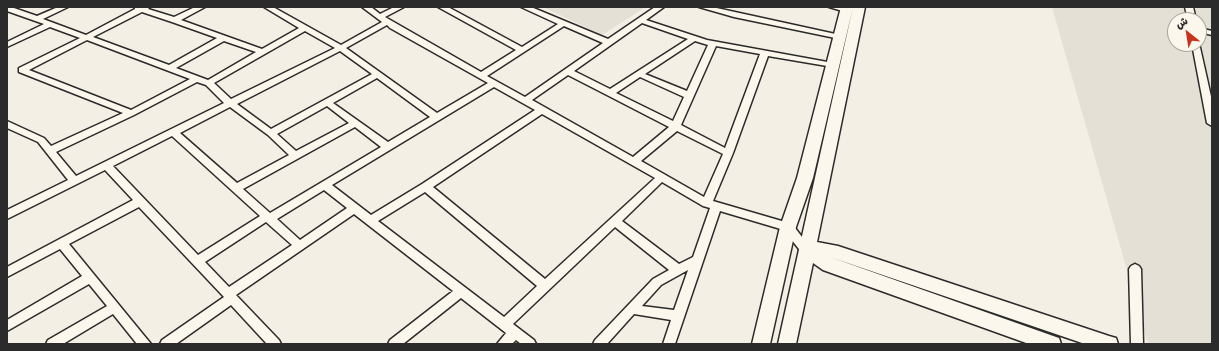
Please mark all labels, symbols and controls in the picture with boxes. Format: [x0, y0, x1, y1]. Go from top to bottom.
north arrow [1167, 12, 1207, 52]
text: ش [1173, 13, 1190, 32]

